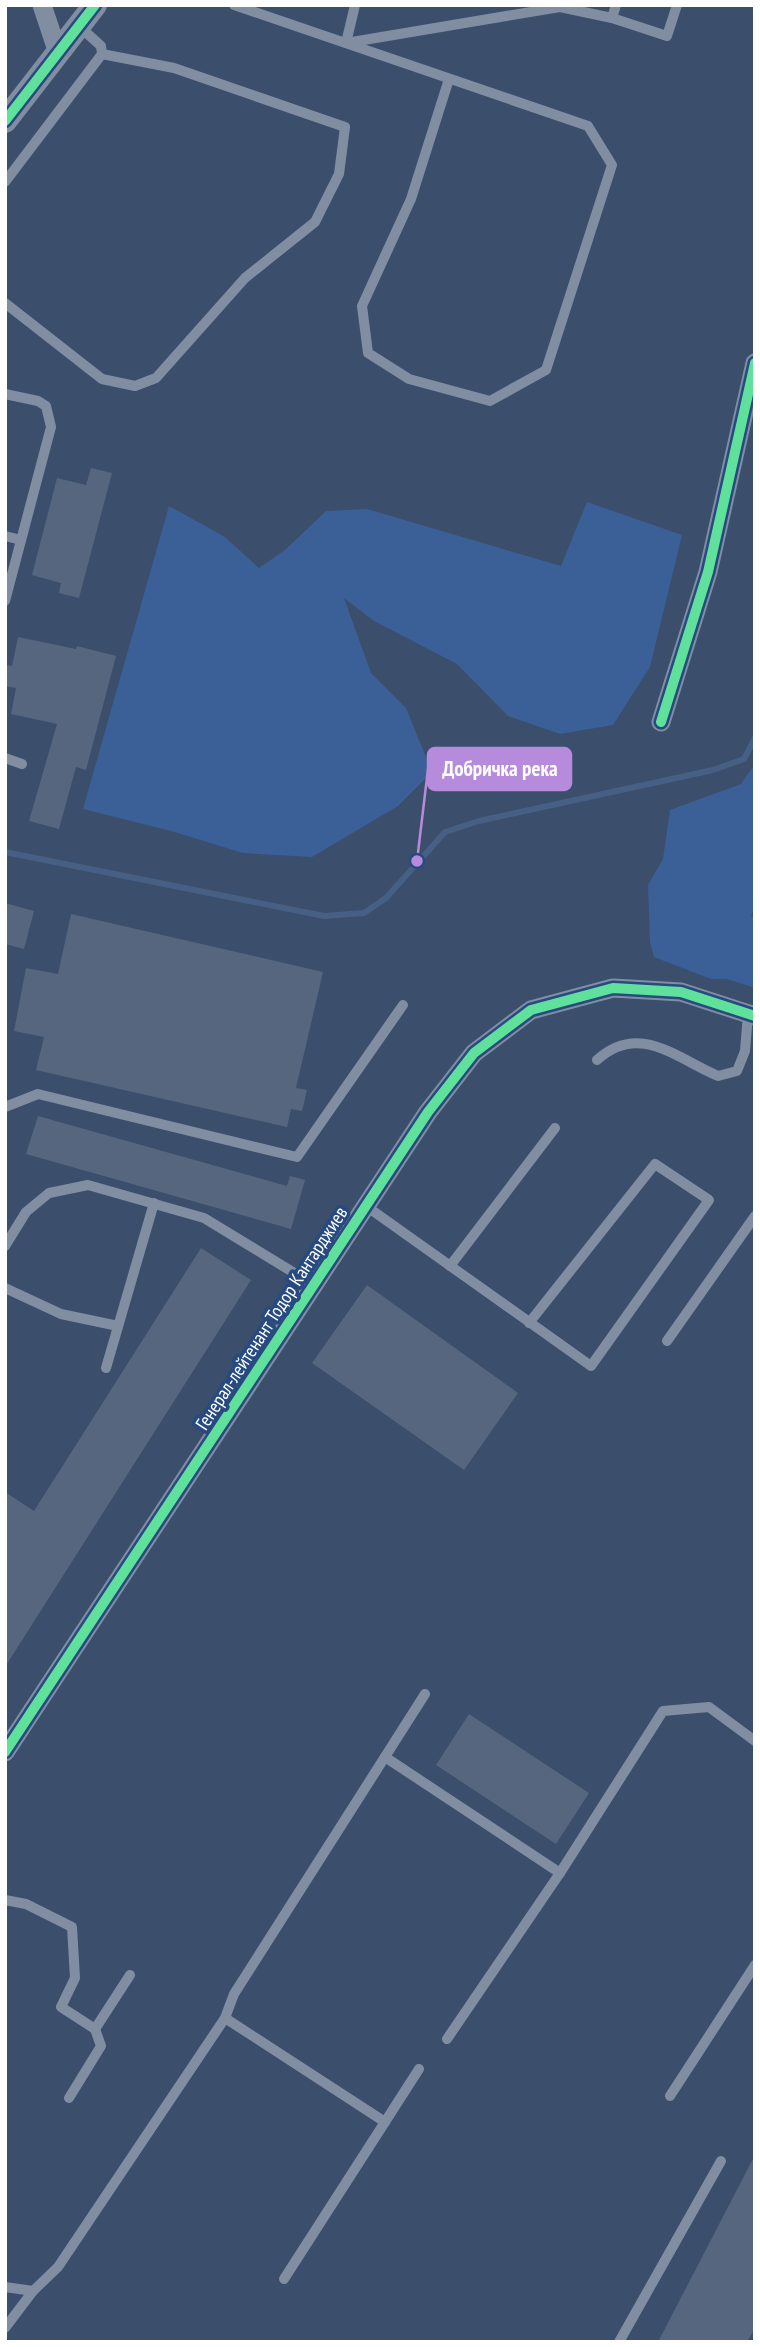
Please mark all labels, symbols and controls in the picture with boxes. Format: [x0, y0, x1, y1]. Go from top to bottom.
callout: Добричка река [428, 748, 571, 790]
text: Добричка река [442, 755, 558, 782]
street label: Генерал-лейтенант Тодор Кантарджиев [190, 1202, 352, 1434]

